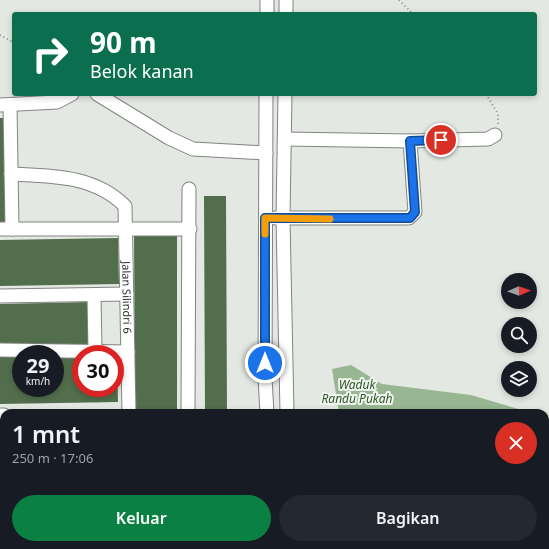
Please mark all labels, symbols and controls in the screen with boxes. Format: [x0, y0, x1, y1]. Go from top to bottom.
text: 90 m [90, 23, 157, 61]
icon: right [24, 28, 76, 80]
text: Belok kanan [90, 59, 194, 83]
pin [424, 123, 458, 157]
icon: arrive [430, 129, 452, 151]
street label: Jalan Silindri 6 [119, 260, 135, 334]
north arrow [501, 273, 537, 309]
map controls [501, 273, 537, 397]
button: search [501, 317, 537, 353]
position arrow [244, 342, 286, 384]
speed limit sign: 30 [72, 345, 124, 397]
text: 29 [27, 352, 49, 379]
button: layers [501, 361, 537, 397]
text: km/h [26, 374, 50, 388]
water label: Waduk Randu Pukah [321, 376, 393, 407]
text: 1 mnt [12, 417, 80, 450]
button: close [495, 422, 537, 464]
text: 250 m · 17:06 [12, 449, 93, 467]
button: Keluar [12, 495, 271, 541]
button: Bagikan [279, 495, 537, 541]

